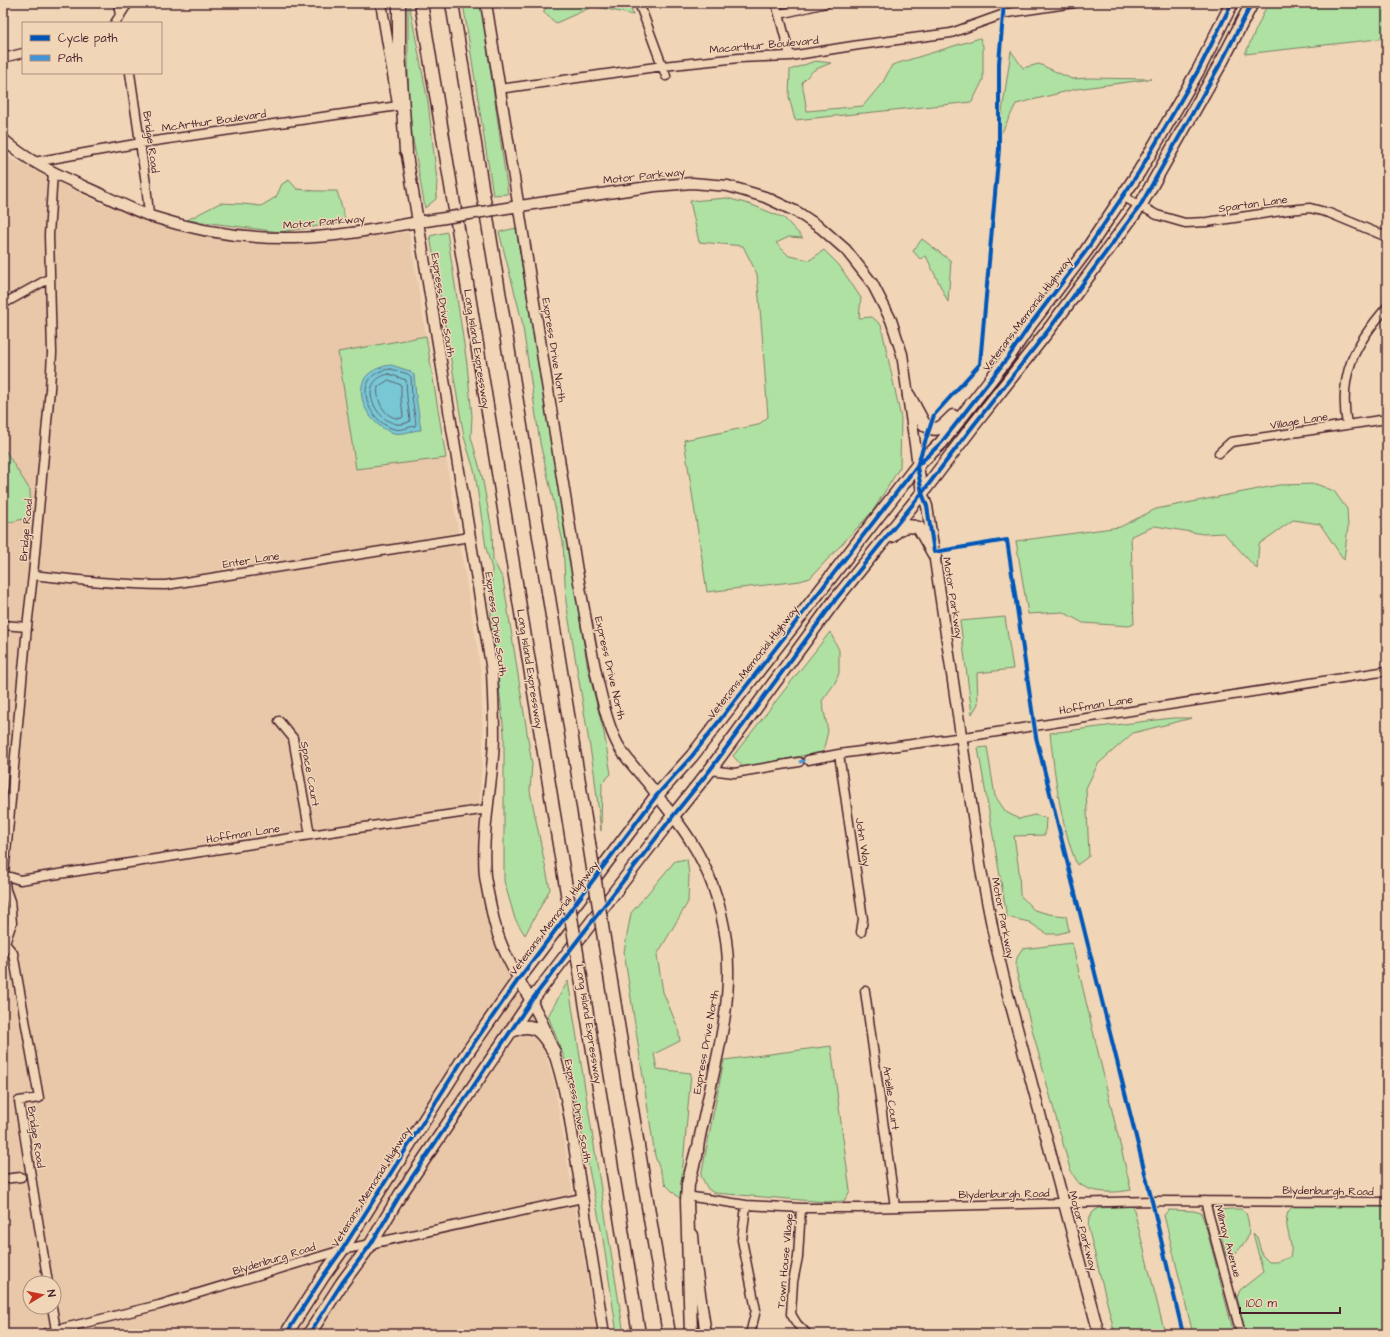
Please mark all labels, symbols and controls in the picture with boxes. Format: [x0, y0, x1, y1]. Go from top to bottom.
legend [22, 22, 162, 74]
text: Cycle path [58, 30, 117, 48]
street label: Macarthur Boulevard [709, 33, 820, 57]
text: Path [58, 50, 83, 67]
street label: McArthur Boulevard [161, 106, 268, 136]
street label: Bridge Road [138, 110, 163, 174]
street label: Motor Parkway [602, 164, 686, 189]
street label: Spartan Lane [1218, 192, 1288, 216]
street label: Motor Parkway [282, 211, 366, 234]
street label: Express Drive South [427, 252, 459, 359]
street label: Veterans Memorial Highway [979, 254, 1076, 375]
street label: Long Island Expressway [459, 288, 494, 410]
street label: Express Drive North [538, 297, 570, 404]
street label: Village Lane [1269, 409, 1329, 434]
street label: Bridge Road [16, 498, 37, 562]
street label: Enter Lane [221, 548, 281, 572]
street label: Motor Parkway [938, 556, 967, 640]
street label: Express Drive South [481, 571, 511, 678]
street label: Veterans Memorial Highway [704, 602, 803, 722]
street label: Long Island Expressway [512, 608, 547, 730]
street label: Express Drive North [591, 615, 629, 721]
street label: Hoffman Lane [1058, 692, 1134, 718]
street label: Space Court [297, 740, 323, 808]
street label: John Way [851, 816, 874, 868]
street label: Hoffman Lane [205, 821, 281, 847]
street label: Veterans Memorial Highway [506, 858, 603, 979]
street label: Motor Parkway [987, 876, 1018, 960]
street label: Long Island Expressway [571, 963, 606, 1085]
street label: Express Drive North [689, 988, 723, 1095]
street label: Express Drive South [561, 1058, 595, 1164]
street label: Arielle Court [879, 1065, 903, 1132]
street label: Bridge Road [23, 1105, 48, 1170]
street label: Veterans Memorial Highway [328, 1124, 415, 1251]
street label: Blydenburgh Road [1282, 1183, 1374, 1200]
street label: Blydenburgh Road [958, 1186, 1050, 1203]
street label: Motor Parkway [1064, 1189, 1101, 1273]
street label: Millmay Avenue [1210, 1203, 1245, 1279]
street label: Town House Village [773, 1213, 798, 1309]
street label: Blydenburg Road [231, 1239, 318, 1280]
north arrow [22, 1275, 62, 1315]
text: N [43, 1289, 59, 1298]
scale bar [1240, 1289, 1340, 1315]
text: 100 m [1246, 1295, 1277, 1312]

